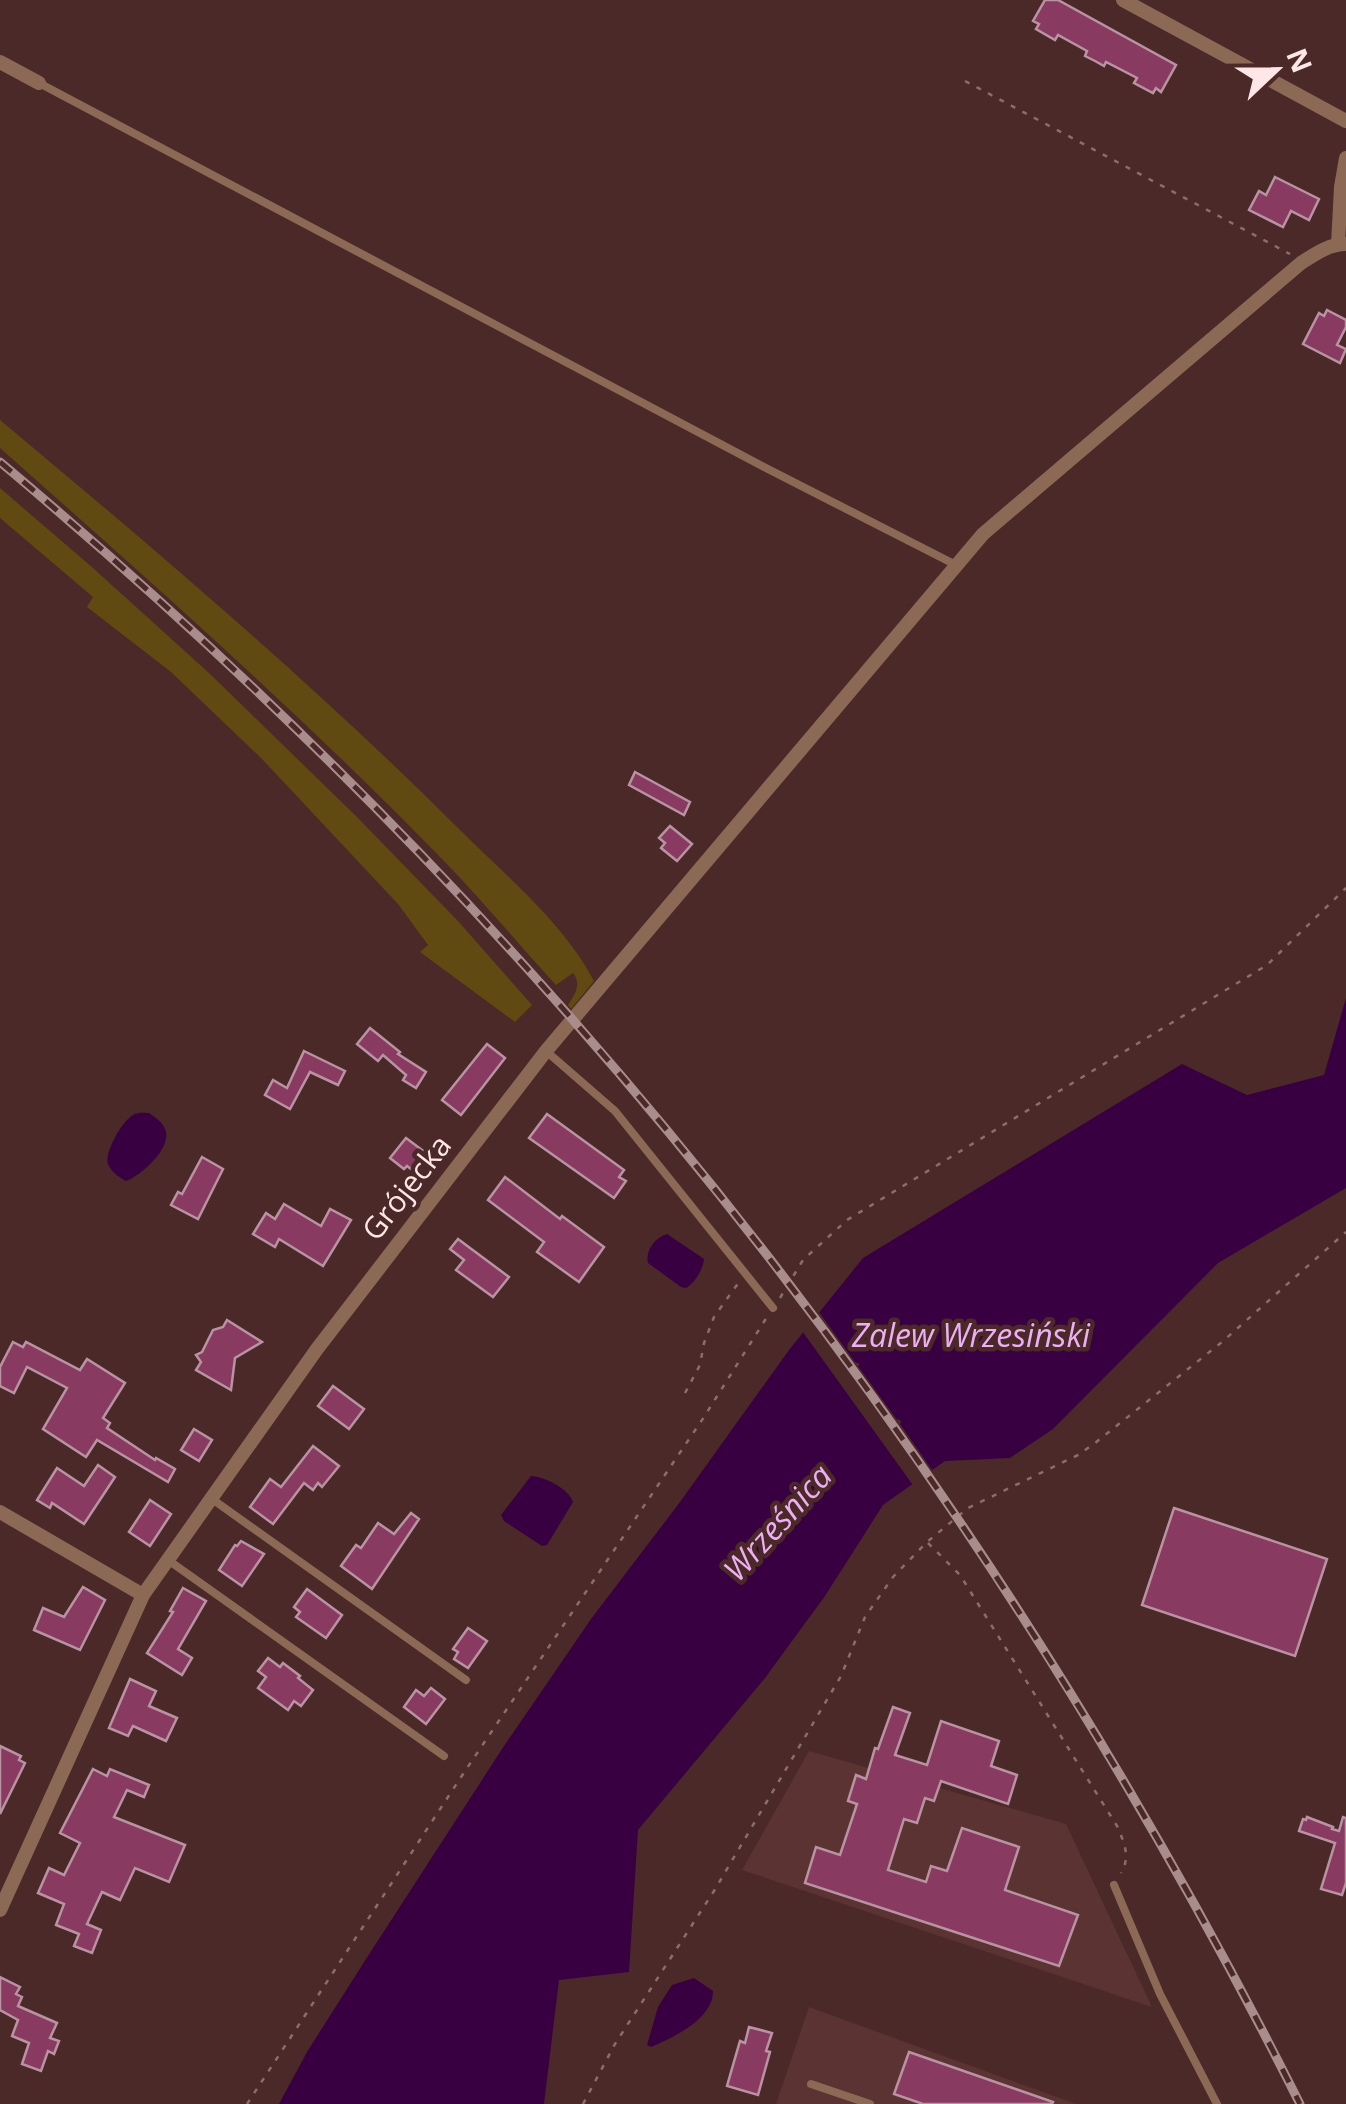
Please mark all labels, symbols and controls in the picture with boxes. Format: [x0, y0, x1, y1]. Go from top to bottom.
north arrow [1226, 20, 1326, 120]
text: N [1278, 43, 1322, 78]
street label: Grójecka [352, 1126, 460, 1248]
water label: Zalew Wrzesiński [851, 1313, 1091, 1356]
water label: Wrześnica [713, 1454, 841, 1590]

